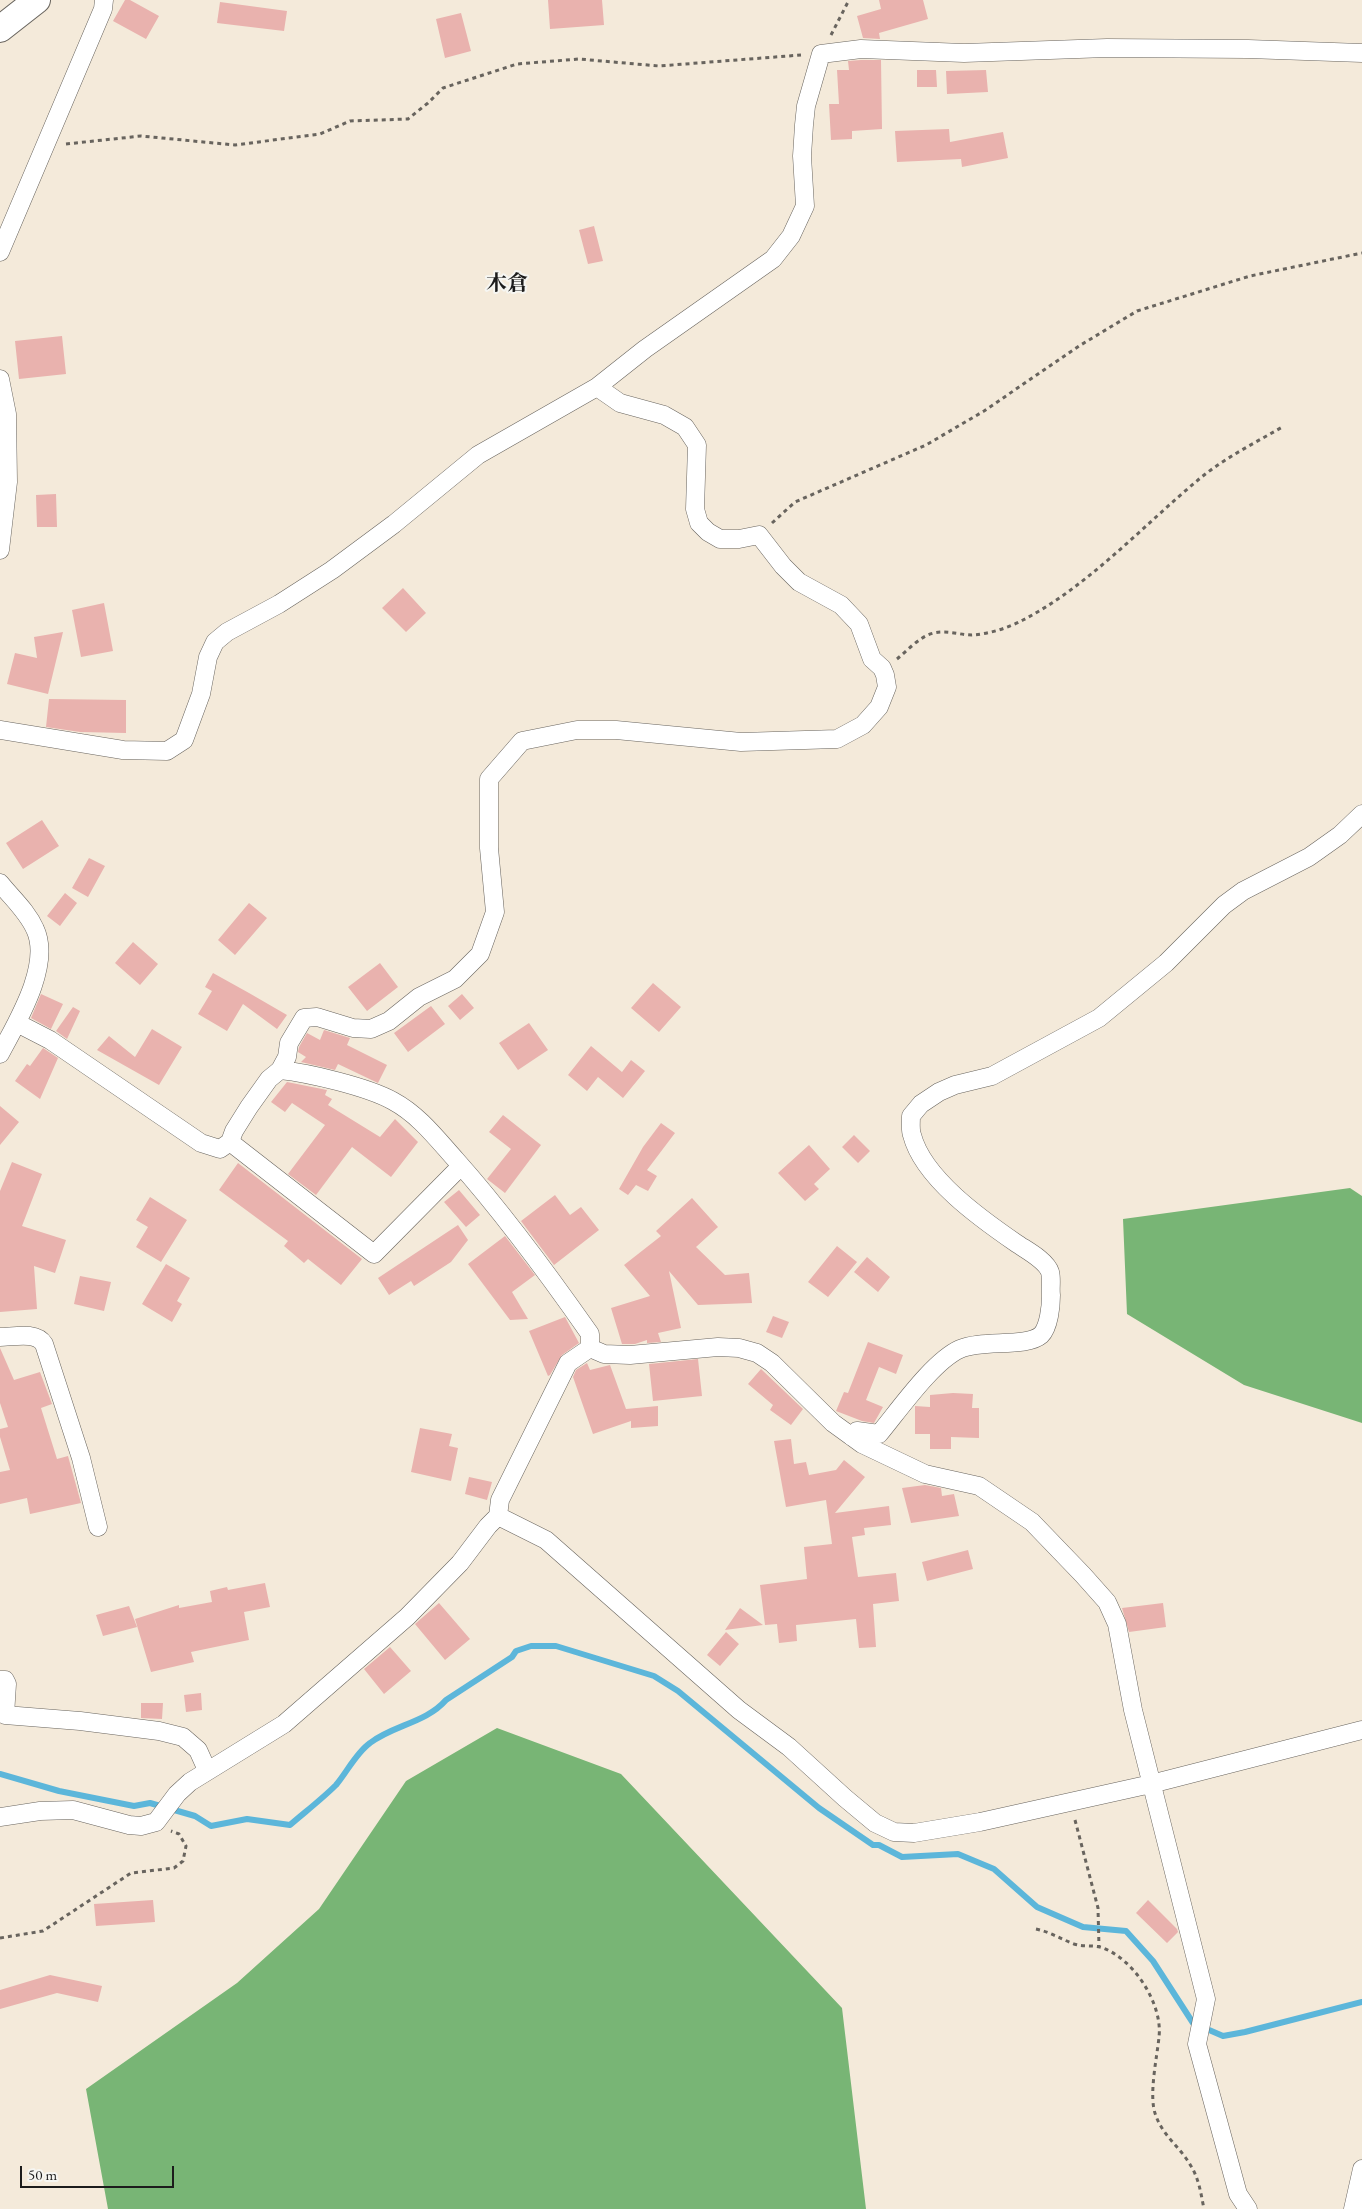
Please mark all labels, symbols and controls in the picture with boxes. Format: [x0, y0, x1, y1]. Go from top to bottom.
district label: 木倉 [486, 271, 528, 297]
scale bar [22, 2156, 176, 2188]
text: 50 m [28, 2165, 57, 2184]

